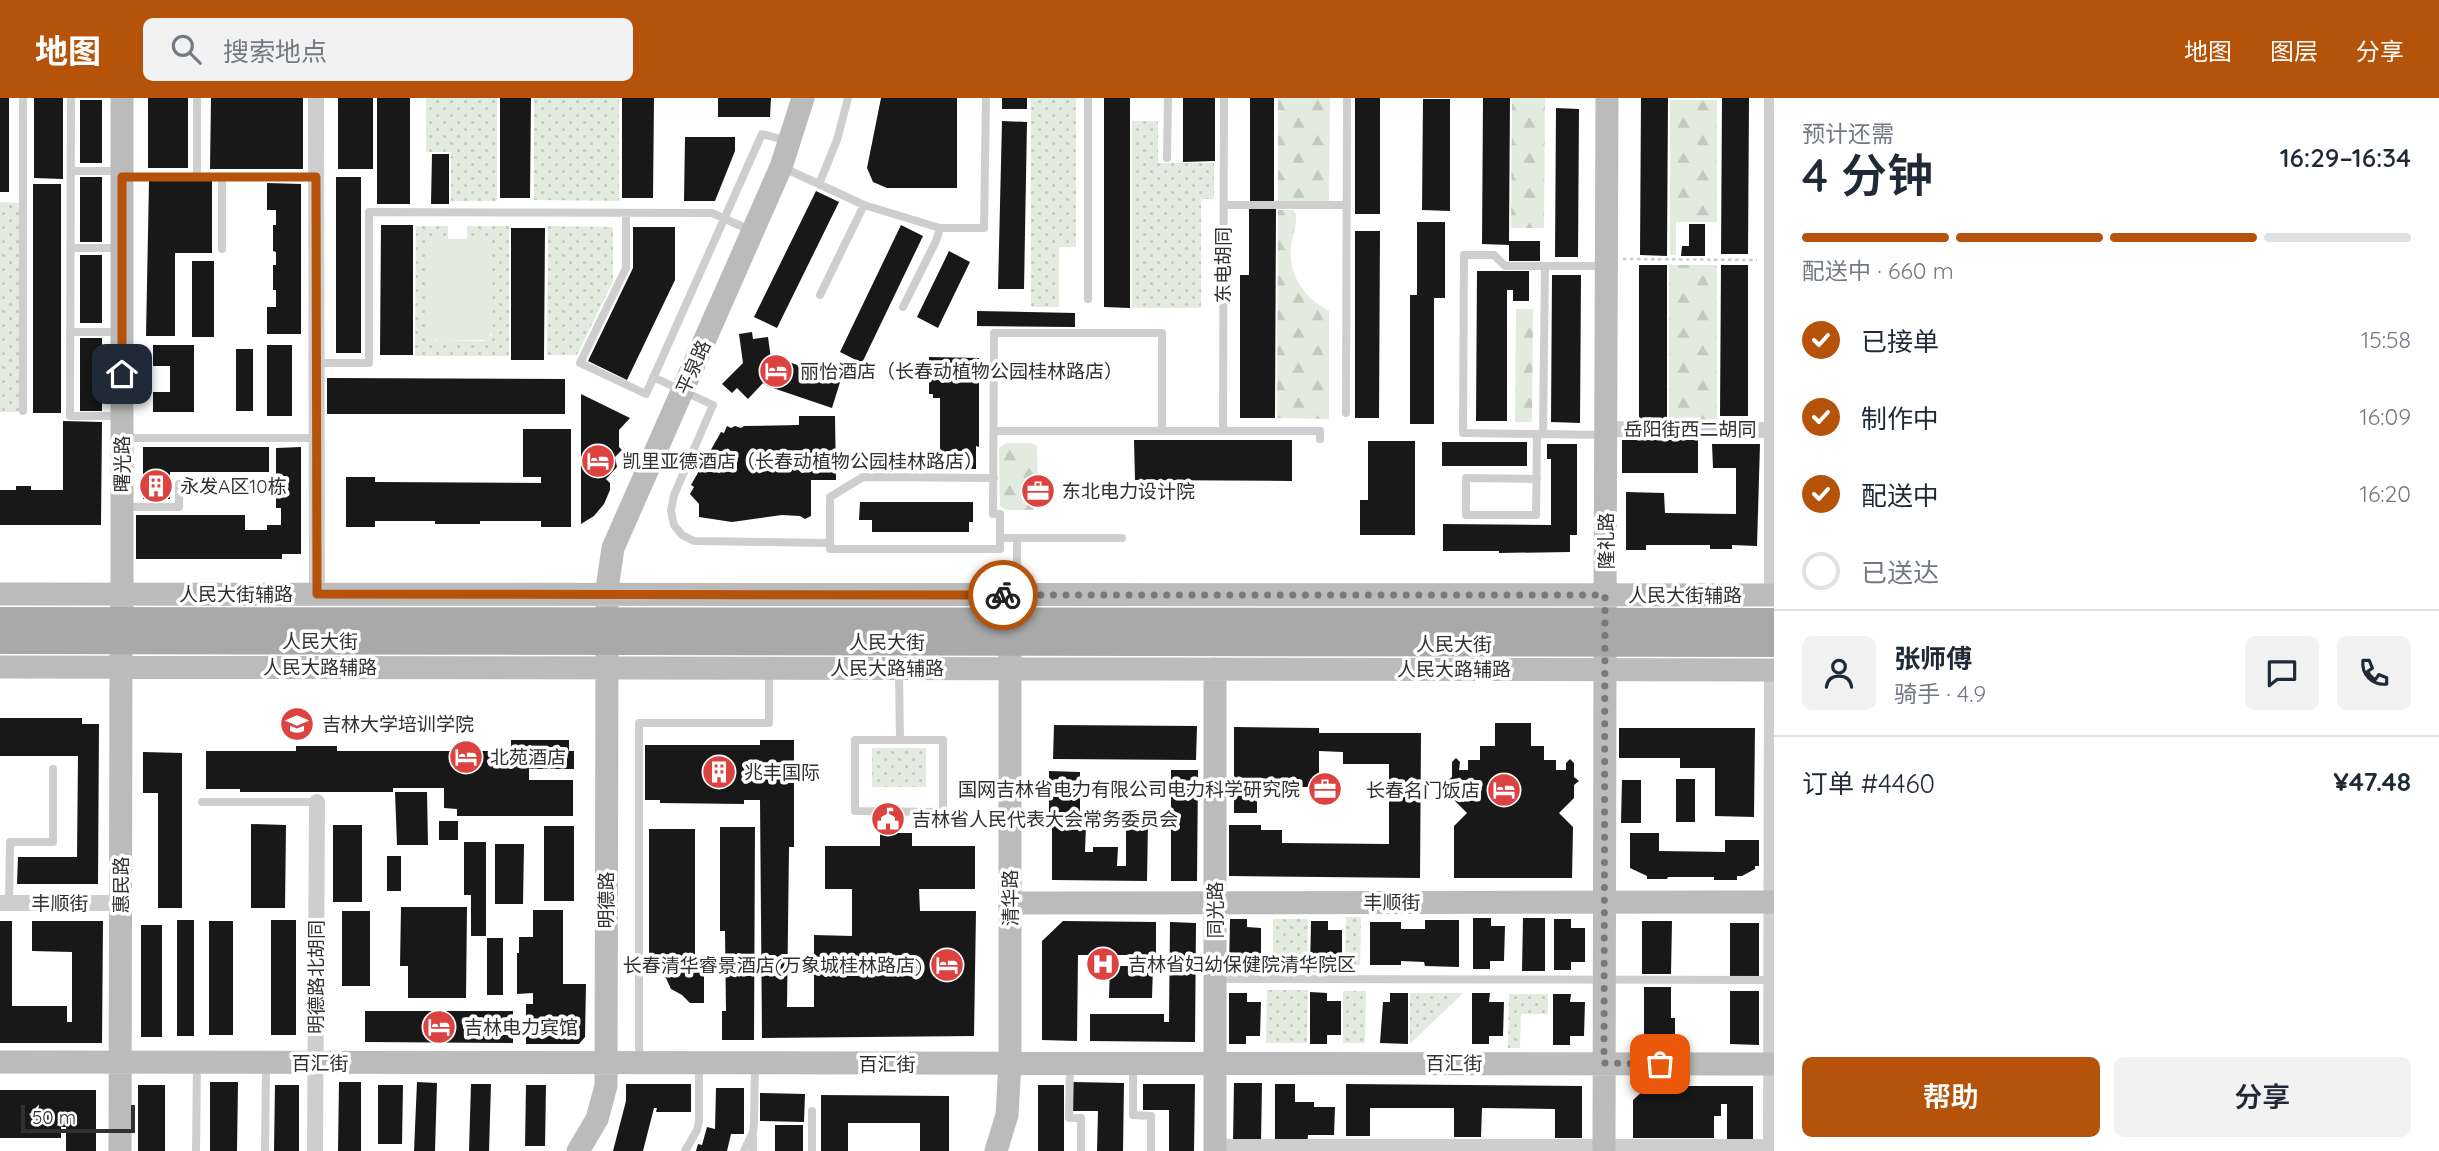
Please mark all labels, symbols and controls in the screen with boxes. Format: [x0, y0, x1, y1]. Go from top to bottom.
search box [143, 18, 633, 81]
text: 地图 [35, 30, 101, 71]
icon: search [167, 30, 205, 68]
text: 搜索地点 [223, 35, 327, 68]
text: 地图 [2184, 36, 2232, 66]
text: 图层 [2270, 36, 2318, 66]
text: 分享 [2356, 36, 2404, 66]
text: 预计还需 [1802, 119, 1894, 148]
text: 16:29–16:34 [2280, 141, 2411, 174]
text: 4 分钟 [1802, 146, 1933, 204]
street label: 东电胡同 [1211, 227, 1235, 303]
text: 配送中 · 660 m [1802, 256, 1954, 285]
icon: check [1802, 321, 1840, 359]
text: 已接单 [1861, 325, 1939, 358]
text: 15:58 [2361, 325, 2411, 354]
street label: 平泉路 [670, 336, 716, 398]
pin [92, 344, 152, 404]
hotel icon: 丽怡酒店（长春动植物公园桂林路店） [757, 352, 795, 390]
icon: home [103, 355, 141, 393]
place label: 丽怡酒店（长春动植物公园桂林路店） [800, 359, 1123, 383]
icon: check [1802, 398, 1840, 436]
text: 制作中 [1861, 402, 1939, 435]
text: 16:09 [2359, 402, 2411, 431]
street label: 岳阳街西二胡同 [1623, 417, 1757, 441]
street label: 曙光路 [110, 435, 134, 493]
hotel icon: 凯里亚德酒店（长春动植物公园桂林路店） [579, 442, 617, 480]
place label: 凯里亚德酒店（长春动植物公园桂林路店） [622, 449, 983, 473]
building icon: 永发A区10栋 [137, 467, 175, 505]
office icon: 东北电力设计院 [1019, 472, 1057, 510]
place label: 永发A区10栋 [180, 474, 287, 498]
icon: check [1802, 475, 1840, 513]
place label: 东北电力设计院 [1062, 479, 1195, 503]
text: 配送中 [1861, 479, 1939, 512]
text: 16:20 [2359, 479, 2411, 508]
street label: 隆礼路 [1594, 512, 1618, 570]
text: 已送达 [1861, 556, 1939, 589]
courier [968, 560, 1038, 630]
icon: bike [984, 576, 1022, 614]
street label: 人民大街辅路 [179, 582, 293, 606]
street label: 人民大街辅路 [1628, 583, 1742, 607]
street label: 人民大街 [282, 629, 358, 653]
street label: 人民大街 [849, 630, 925, 654]
street label: 人民大街 [1416, 632, 1492, 656]
button: person [1802, 636, 1876, 710]
button: chat [2245, 636, 2319, 710]
button: phone [2337, 636, 2411, 710]
text: 张师傅 [1894, 642, 1972, 675]
street label: 人民大路辅路 [263, 655, 377, 679]
street label: 人民大路辅路 [830, 656, 944, 680]
street label: 人民大路辅路 [1397, 657, 1511, 681]
text: 骑手 · 4.9 [1894, 679, 1986, 708]
school or university icon: 吉林大学培训学院 [278, 705, 316, 743]
place label: 吉林大学培训学院 [322, 712, 474, 736]
hotel icon: 北苑酒店 [447, 738, 485, 776]
place label: 北苑酒店 [490, 745, 566, 769]
building icon: 兆丰国际 [700, 753, 738, 791]
place label: 兆丰国际 [744, 760, 820, 784]
text: ¥47.48 [2333, 765, 2411, 798]
text: 订单 #4460 [1802, 767, 1935, 800]
office icon: 国网吉林省电力有限公司电力科学研究院 [1306, 770, 1344, 808]
hotel icon: 长春名门饭店 [1485, 771, 1523, 809]
place label: 国网吉林省电力有限公司电力科学研究院 [958, 777, 1300, 801]
place label: 长春名门饭店 [1366, 778, 1480, 802]
public building icon: 吉林省人民代表大会常务委员会 [869, 800, 907, 838]
place label: 吉林省人民代表大会常务委员会 [912, 807, 1178, 831]
street label: 惠民路 [109, 856, 133, 914]
street label: 清华路 [998, 869, 1022, 927]
street label: 明德路 [594, 871, 618, 929]
street label: 同光路 [1203, 881, 1227, 939]
street label: 丰顺街 [1363, 890, 1421, 914]
street label: 丰顺街 [31, 891, 89, 915]
street label: 明德路北胡同 [304, 920, 328, 1034]
hospital icon: 吉林省妇幼保健院清华院区 [1084, 945, 1122, 983]
hotel icon: 长春清华睿景酒店(万象城桂林路店) [928, 946, 966, 984]
place label: 吉林省妇幼保健院清华院区 [1128, 952, 1356, 976]
place label: 长春清华睿景酒店(万象城桂林路店) [623, 953, 922, 977]
hotel icon: 吉林电力宾馆 [420, 1008, 458, 1046]
place label: 吉林电力宾馆 [464, 1015, 578, 1039]
pin [1630, 1034, 1690, 1094]
icon: bag [1641, 1045, 1679, 1083]
street label: 百汇街 [291, 1051, 349, 1075]
street label: 百汇街 [1425, 1051, 1483, 1075]
street label: 百汇街 [858, 1052, 916, 1076]
button: 帮助 [1802, 1057, 2100, 1137]
button: 分享 [2114, 1057, 2411, 1137]
scale bar [21, 1102, 135, 1134]
text: 50 m [32, 1105, 76, 1129]

